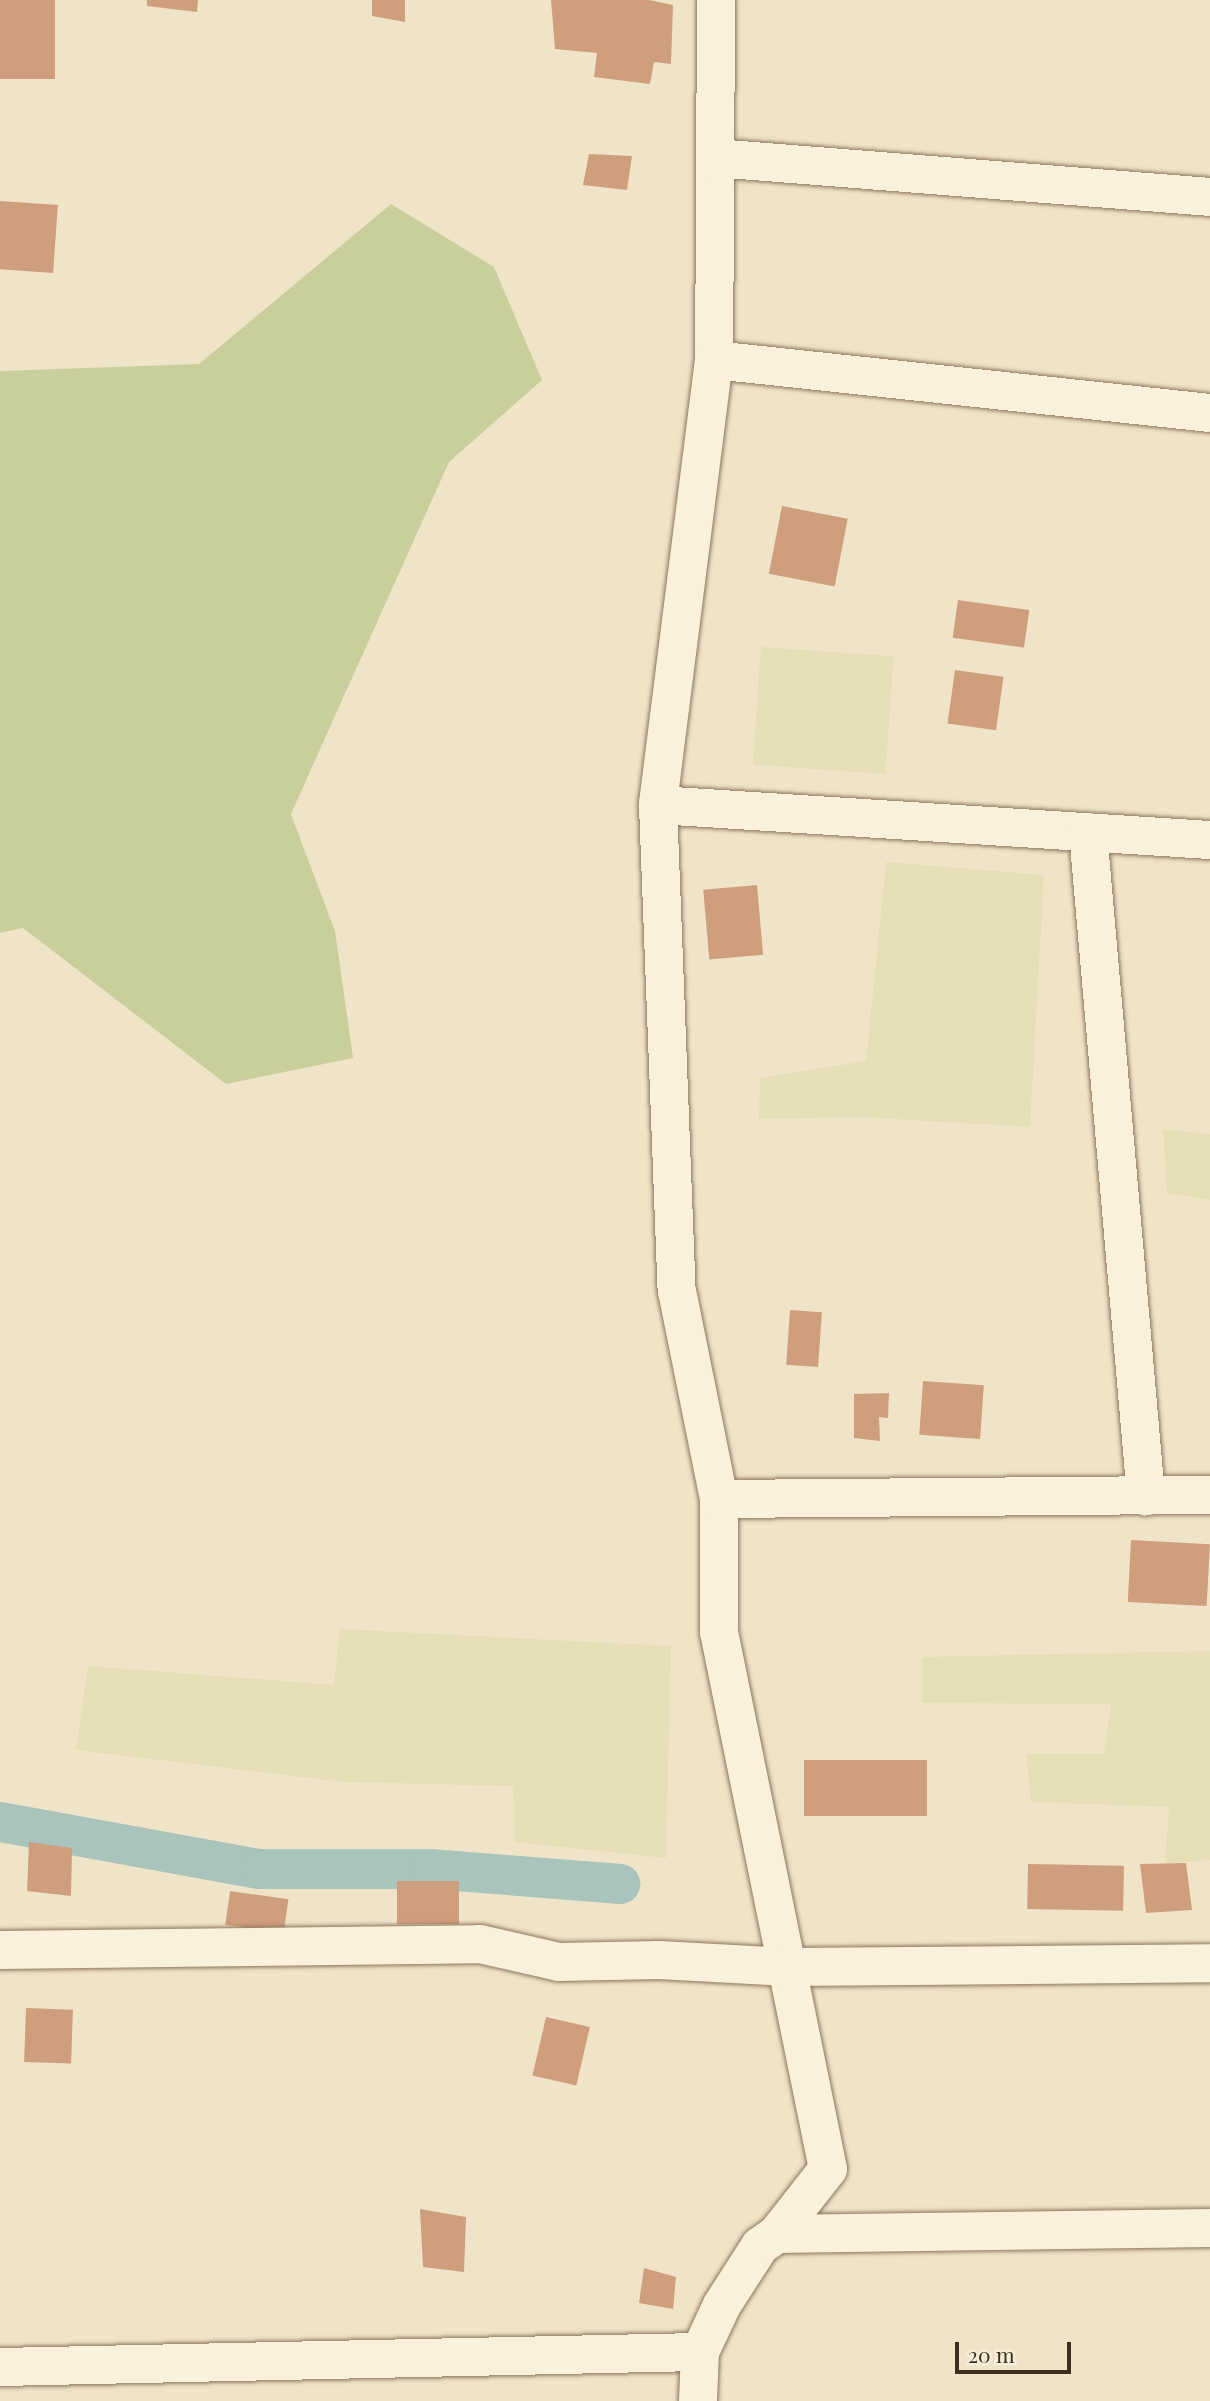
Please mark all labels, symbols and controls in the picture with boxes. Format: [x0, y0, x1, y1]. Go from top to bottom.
scale bar [958, 2328, 1074, 2372]
text: 20 m [968, 2340, 1015, 2368]

